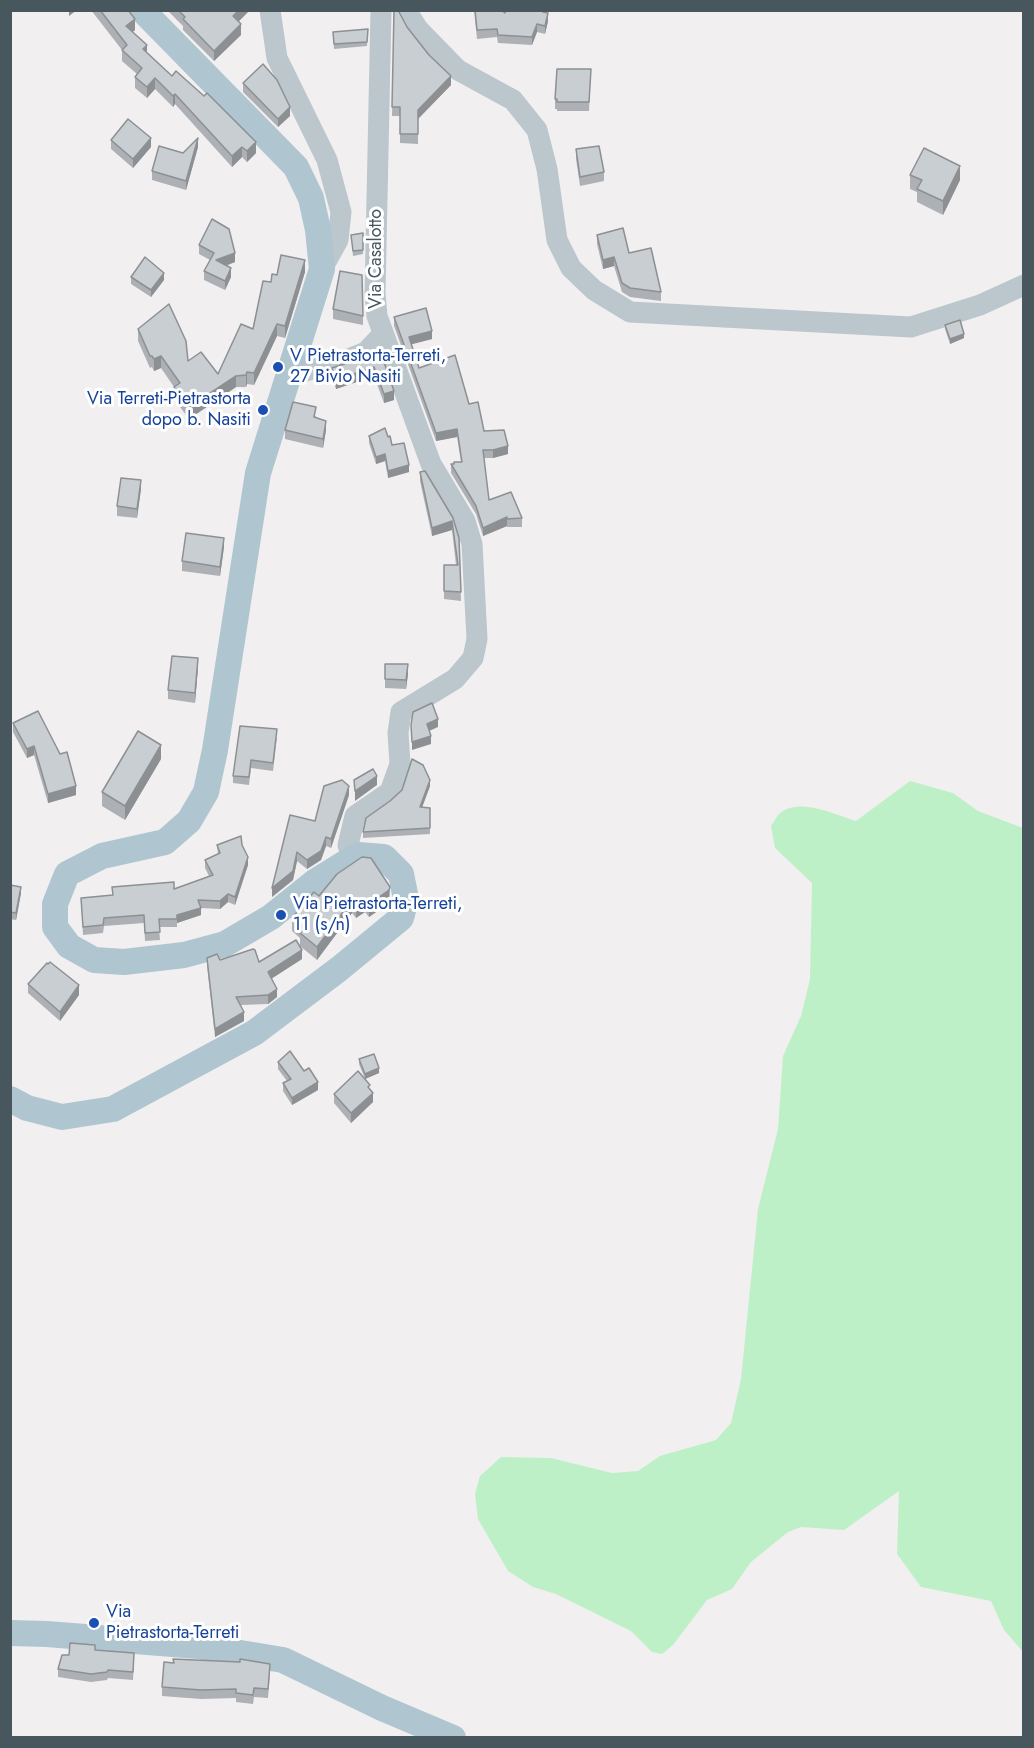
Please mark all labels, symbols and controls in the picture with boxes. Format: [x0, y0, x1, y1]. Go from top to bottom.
street label: Via Casalotto [366, 209, 388, 309]
place label: V Pietrastorta-Terreti, 27 Bivio Nasiti [290, 346, 446, 388]
marker: V Pietrastorta-Terreti, 27 Bivio Nasiti [271, 360, 285, 374]
place label: Via Terreti-Pietrastorta dopo b. Nasiti [87, 389, 251, 432]
marker: Via Terreti-Pietrastorta dopo b. Nasiti [256, 403, 270, 417]
place label: Via Pietrastorta-Terreti, 11 (s/n) [293, 894, 463, 936]
marker: Via Pietrastorta-Terreti, 11 (s/n) [274, 908, 288, 922]
place label: Via Pietrastorta-Terreti [106, 1602, 239, 1644]
marker: Via Pietrastorta-Terreti [87, 1616, 101, 1630]

